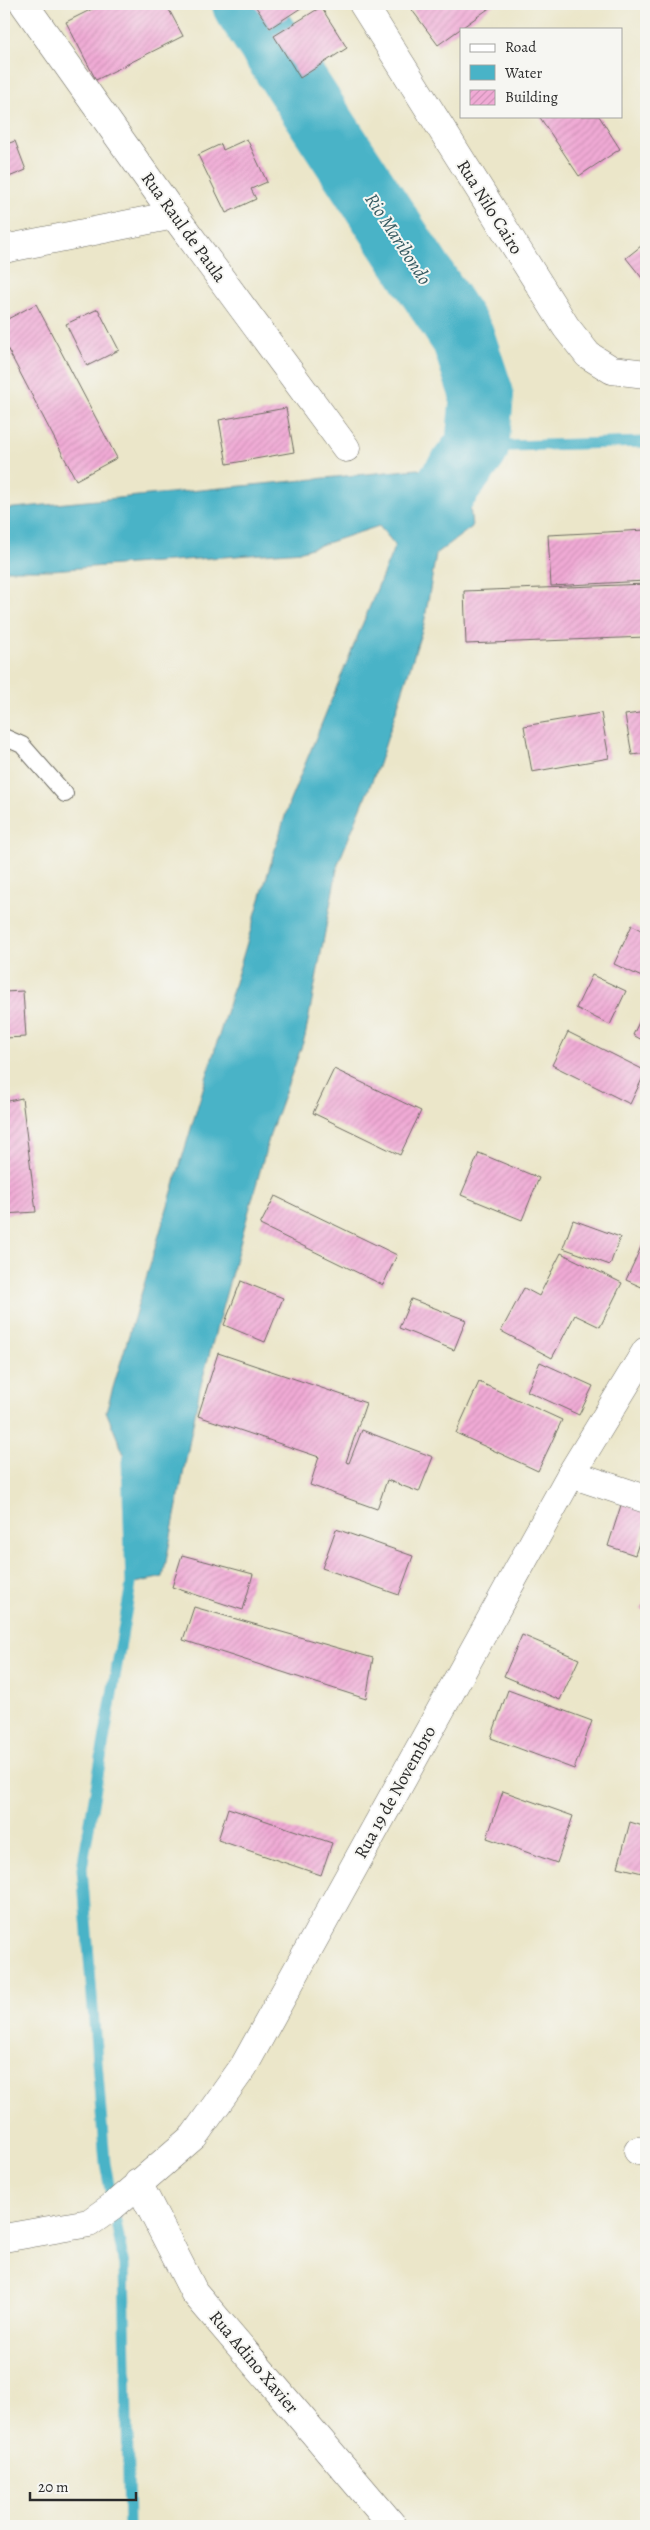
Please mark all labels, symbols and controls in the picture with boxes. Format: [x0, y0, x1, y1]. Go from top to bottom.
legend [460, 28, 622, 118]
text: Road [505, 37, 537, 57]
text: Water [504, 63, 542, 83]
text: Building [505, 87, 558, 107]
street label: Rua Nilo Cairo [451, 155, 529, 259]
street label: Rua Raul de Paula [136, 167, 232, 287]
water label: Rio Maribondo [359, 188, 438, 290]
street label: Rua 19 de Novembro [349, 1721, 441, 1863]
street label: Rua Adino Xavier [204, 2306, 304, 2419]
scale bar [30, 2470, 136, 2502]
text: 20 m [38, 2477, 69, 2497]

